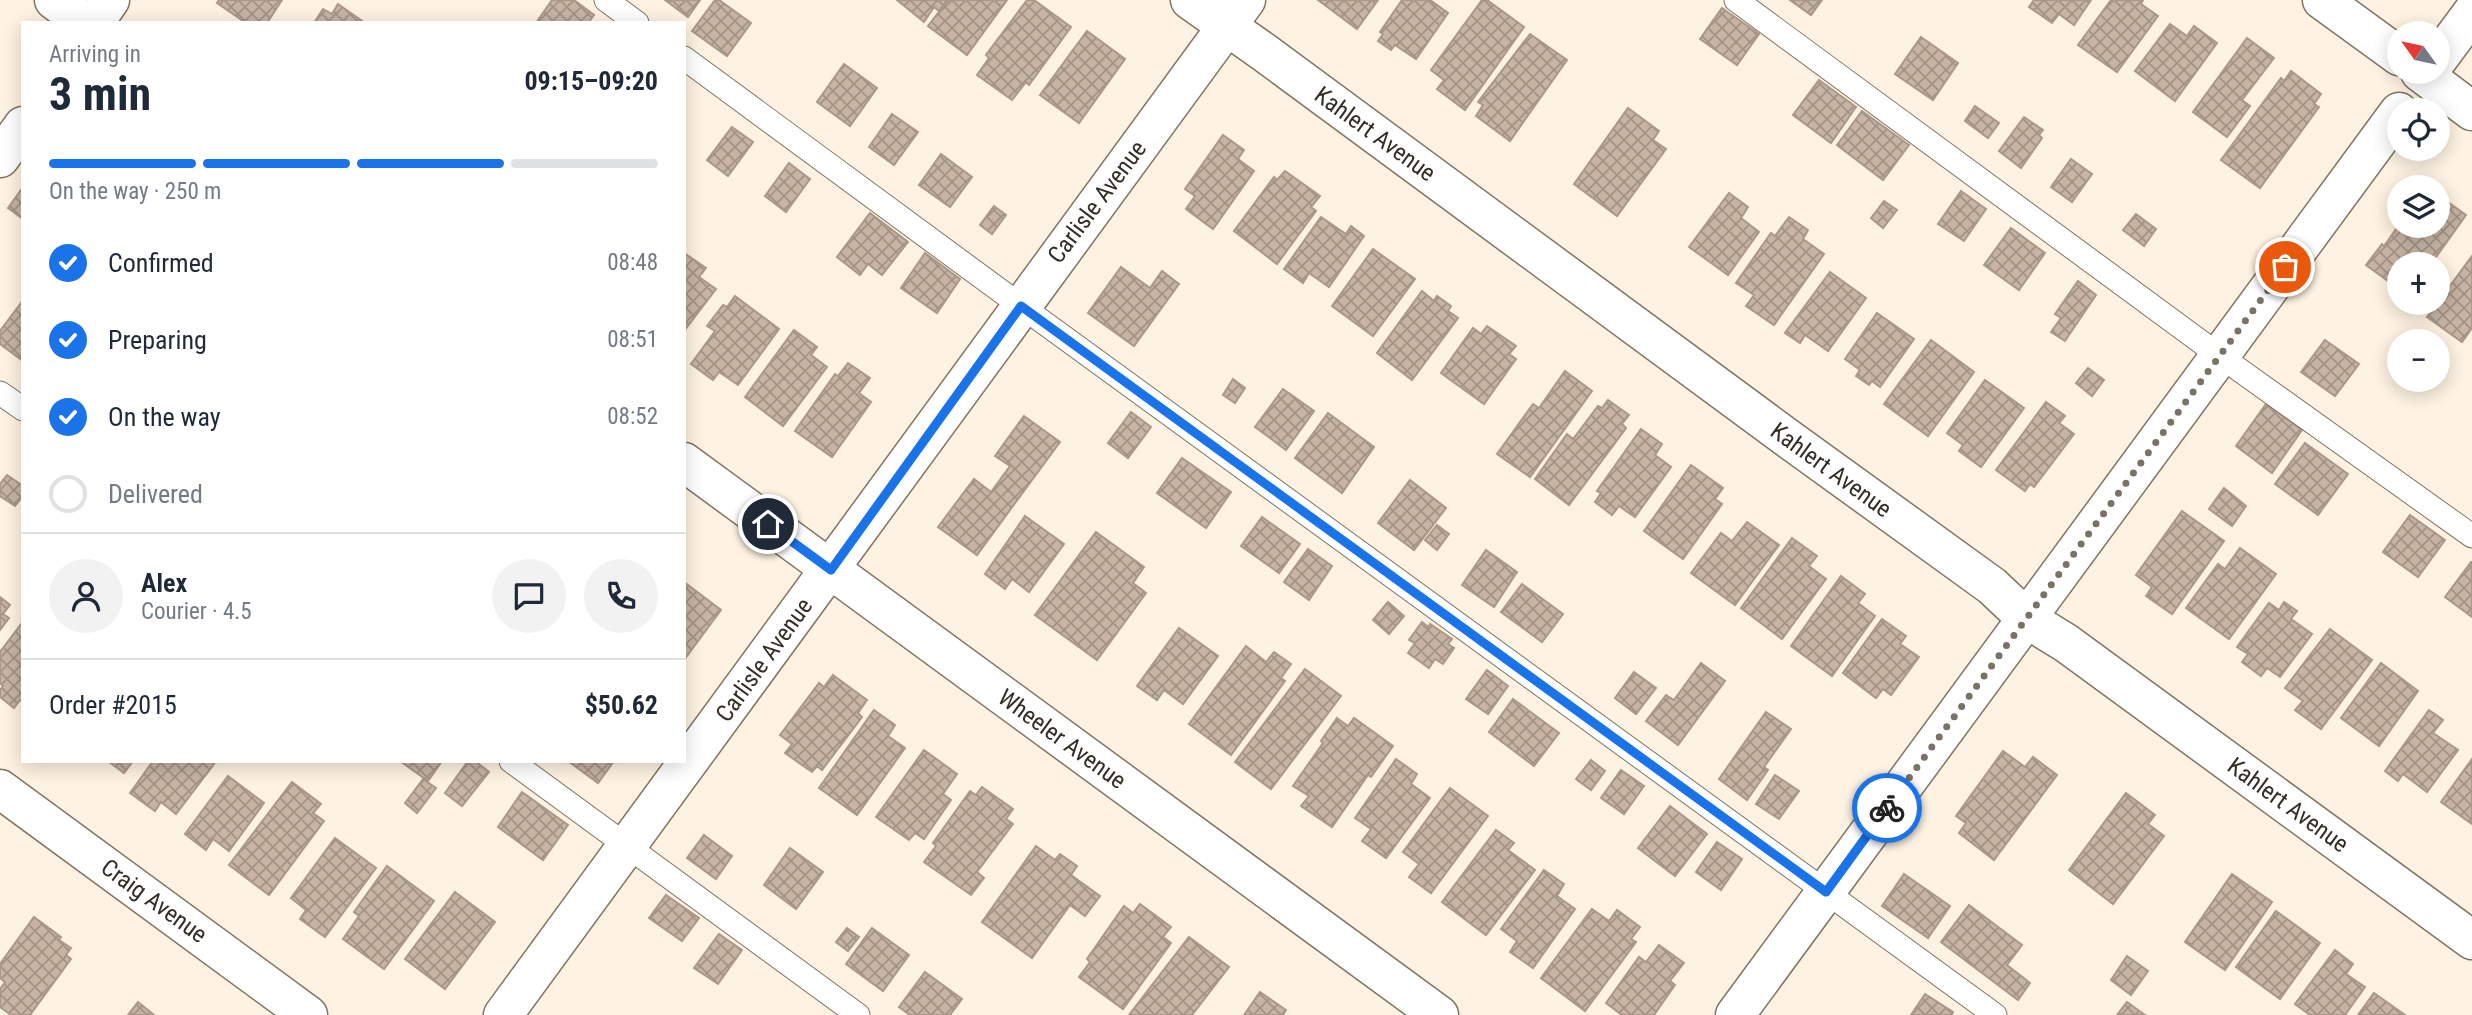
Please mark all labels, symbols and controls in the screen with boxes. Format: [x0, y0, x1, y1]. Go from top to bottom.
north arrow [2387, 21, 2450, 84]
map controls [2387, 21, 2450, 392]
text: Arriving in [49, 41, 141, 68]
text: 09:15–09:20 [524, 66, 658, 96]
text: 3 min [49, 67, 151, 121]
street label: Kahlert Avenue [1309, 81, 1441, 187]
button: locate [2387, 98, 2450, 161]
street label: Carlisle Avenue [1042, 135, 1152, 269]
button: layers [2387, 175, 2450, 238]
text: On the way · 250 m [49, 178, 221, 205]
pin [2255, 237, 2315, 297]
icon: check [49, 244, 87, 282]
text: Confirmed [108, 248, 214, 278]
icon: bag [2266, 248, 2304, 286]
text: 08:48 [607, 249, 658, 276]
button: + [2387, 252, 2450, 315]
icon: check [49, 321, 87, 359]
text: Preparing [108, 325, 207, 355]
text: 08:51 [607, 326, 658, 353]
button: − [2387, 329, 2450, 392]
icon: check [49, 398, 87, 436]
text: On the way [108, 402, 221, 432]
text: 08:52 [607, 403, 658, 430]
street label: Kahlert Avenue [1765, 417, 1897, 523]
text: Delivered [108, 479, 203, 509]
pin [738, 494, 798, 554]
icon: home [749, 505, 787, 543]
button: person [49, 559, 123, 633]
button: chat [492, 559, 566, 633]
button: phone [584, 559, 658, 633]
text: Alex [141, 568, 187, 598]
street label: Carlisle Avenue [710, 593, 818, 727]
text: Courier · 4.5 [141, 598, 252, 625]
street label: Wheeler Avenue [993, 683, 1131, 795]
text: Order #2015 [49, 690, 177, 720]
text: $50.62 [585, 690, 658, 720]
street label: Kahlert Avenue [2222, 752, 2354, 858]
courier [1852, 773, 1922, 843]
icon: bike [1868, 789, 1906, 827]
street label: Craig Avenue [96, 853, 212, 949]

